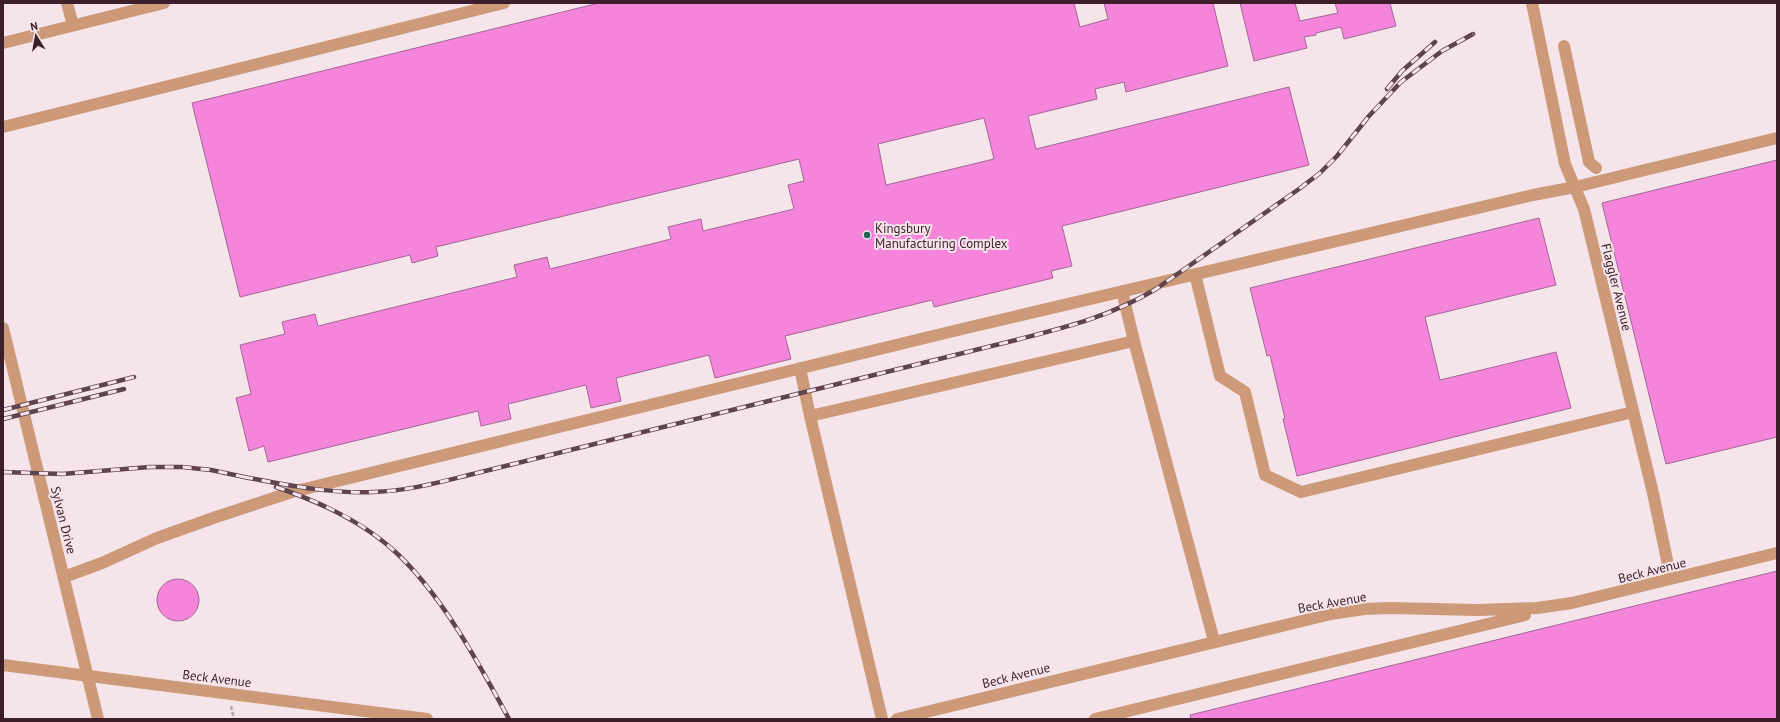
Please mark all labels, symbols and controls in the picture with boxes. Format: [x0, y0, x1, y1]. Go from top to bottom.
north arrow [16, 16, 56, 56]
text: N [29, 19, 39, 34]
place label: Kingsbury Manufacturing Complex [875, 220, 1008, 252]
marker: Kingsbury Manufacturing Complex [862, 230, 872, 240]
street label: Flaggler Avenue [1597, 242, 1636, 333]
street label: Sylvan Drive [47, 484, 80, 556]
street label: Beck Avenue [1616, 554, 1688, 587]
street label: Beck Avenue [1296, 588, 1368, 617]
street label: Beck Avenue [980, 659, 1052, 692]
street label: Beck Avenue [181, 666, 252, 691]

